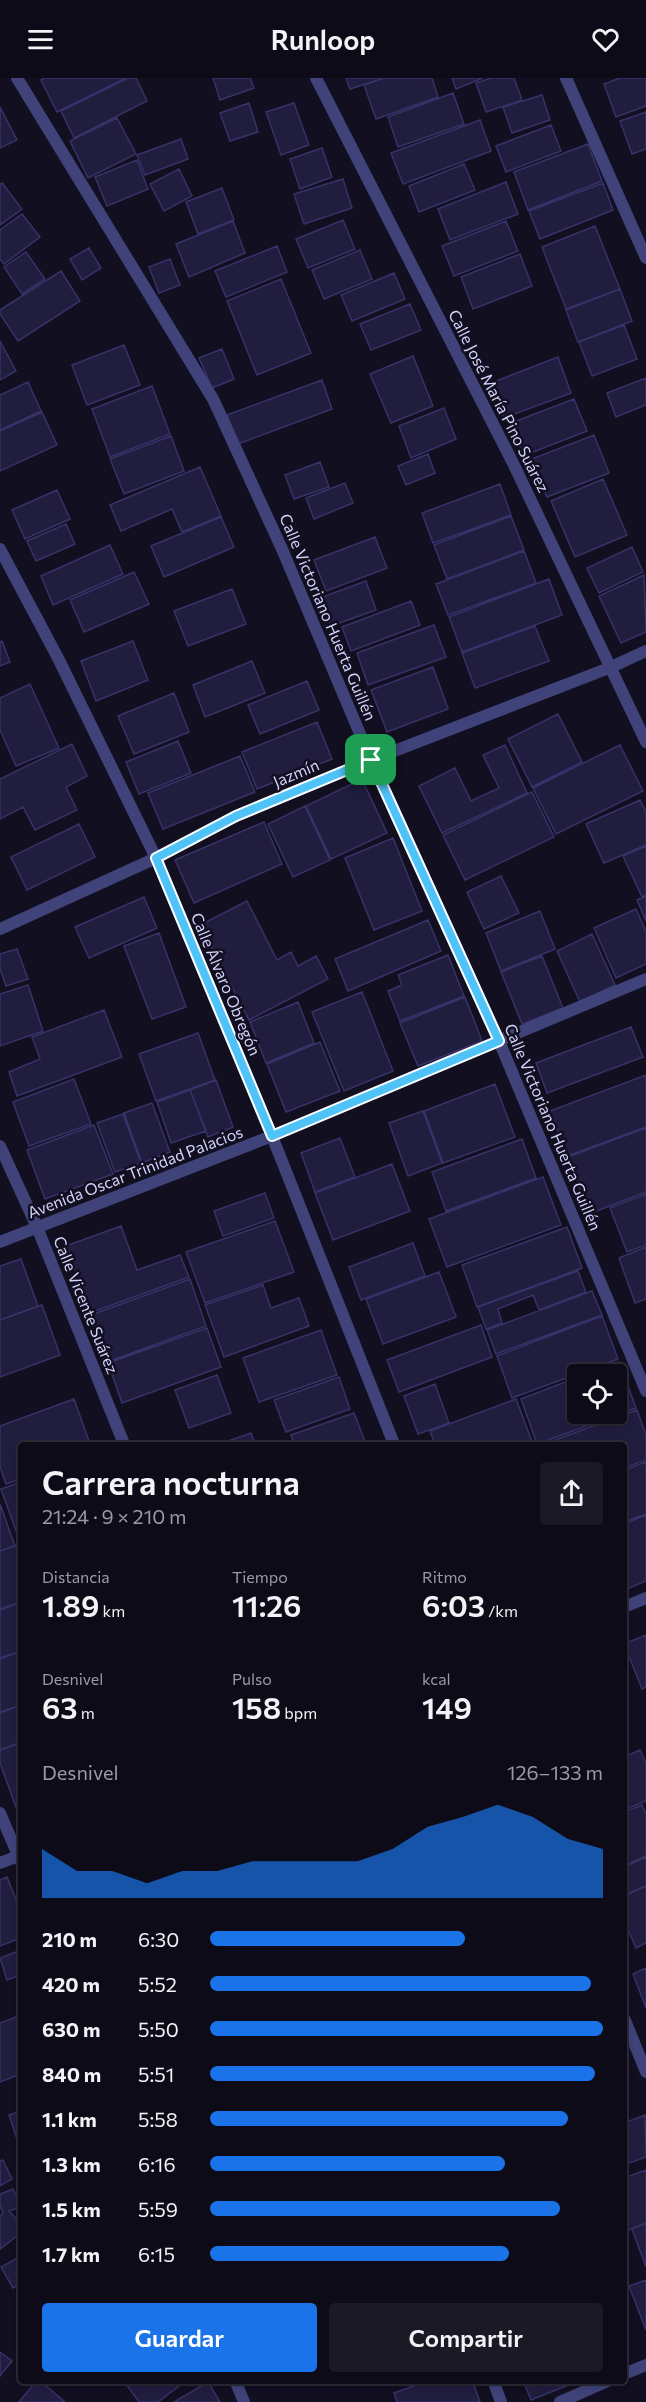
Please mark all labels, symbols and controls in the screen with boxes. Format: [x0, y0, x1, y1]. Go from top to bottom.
icon: menu [24, 23, 57, 56]
text: Runloop [271, 23, 375, 56]
icon: heart [589, 23, 622, 56]
street label: Calle José María Pino Suárez [445, 306, 554, 495]
street label: Calle Victoriano Huerta Guillén [276, 510, 381, 723]
pin [345, 734, 396, 785]
icon: arrive [354, 743, 387, 776]
street label: Jazmín [270, 754, 322, 791]
street label: Calle Álvaro Obregón [188, 909, 265, 1058]
street label: Calle Victoriano Huerta Guillén [501, 1020, 606, 1233]
street label: Avenida Oscar Trinidad Palacios [25, 1122, 245, 1221]
street label: Calle Vicente Suárez [50, 1233, 123, 1376]
map controls [567, 1364, 627, 1424]
button: locate [567, 1364, 627, 1424]
text: Carrera nocturna [42, 1461, 300, 1502]
button: share [540, 1462, 603, 1525]
text: 21:24 · 9 × 210 m [42, 1504, 187, 1528]
text: Distancia [42, 1567, 110, 1586]
text: Tiempo [232, 1567, 288, 1586]
text: Ritmo [422, 1567, 467, 1586]
text: 1.89 [42, 1586, 99, 1623]
text: 11:26 [232, 1586, 302, 1623]
text: 6:03 [422, 1586, 485, 1623]
text: km [99, 1601, 125, 1620]
text: /km [485, 1601, 518, 1620]
text: Desnivel [42, 1669, 103, 1688]
text: Pulso [232, 1669, 272, 1688]
text: kcal [422, 1669, 451, 1688]
text: 63 [42, 1688, 78, 1725]
text: 158 [232, 1688, 281, 1725]
text: 149 [422, 1688, 472, 1725]
text: m [78, 1703, 95, 1722]
text: bpm [281, 1703, 317, 1722]
text: Desnivel [42, 1760, 119, 1784]
text: 126–133 m [507, 1760, 603, 1784]
text: 210 m [42, 1927, 97, 1951]
text: 6:30 [138, 1927, 179, 1951]
text: 420 m [42, 1972, 100, 1996]
text: 5:52 [138, 1972, 177, 1996]
text: 630 m [42, 2017, 100, 2041]
text: 5:50 [138, 2017, 179, 2041]
text: 840 m [42, 2062, 101, 2086]
text: 5:51 [138, 2062, 174, 2086]
text: 1.1 km [42, 2107, 97, 2131]
text: 5:58 [138, 2107, 178, 2131]
text: 1.3 km [42, 2152, 101, 2176]
text: 6:16 [138, 2152, 176, 2176]
text: 1.5 km [42, 2197, 101, 2221]
text: 5:59 [138, 2197, 178, 2221]
text: 1.7 km [42, 2242, 100, 2266]
text: 6:15 [138, 2242, 175, 2266]
button: Guardar [42, 2303, 317, 2372]
button: Compartir [329, 2303, 603, 2372]

